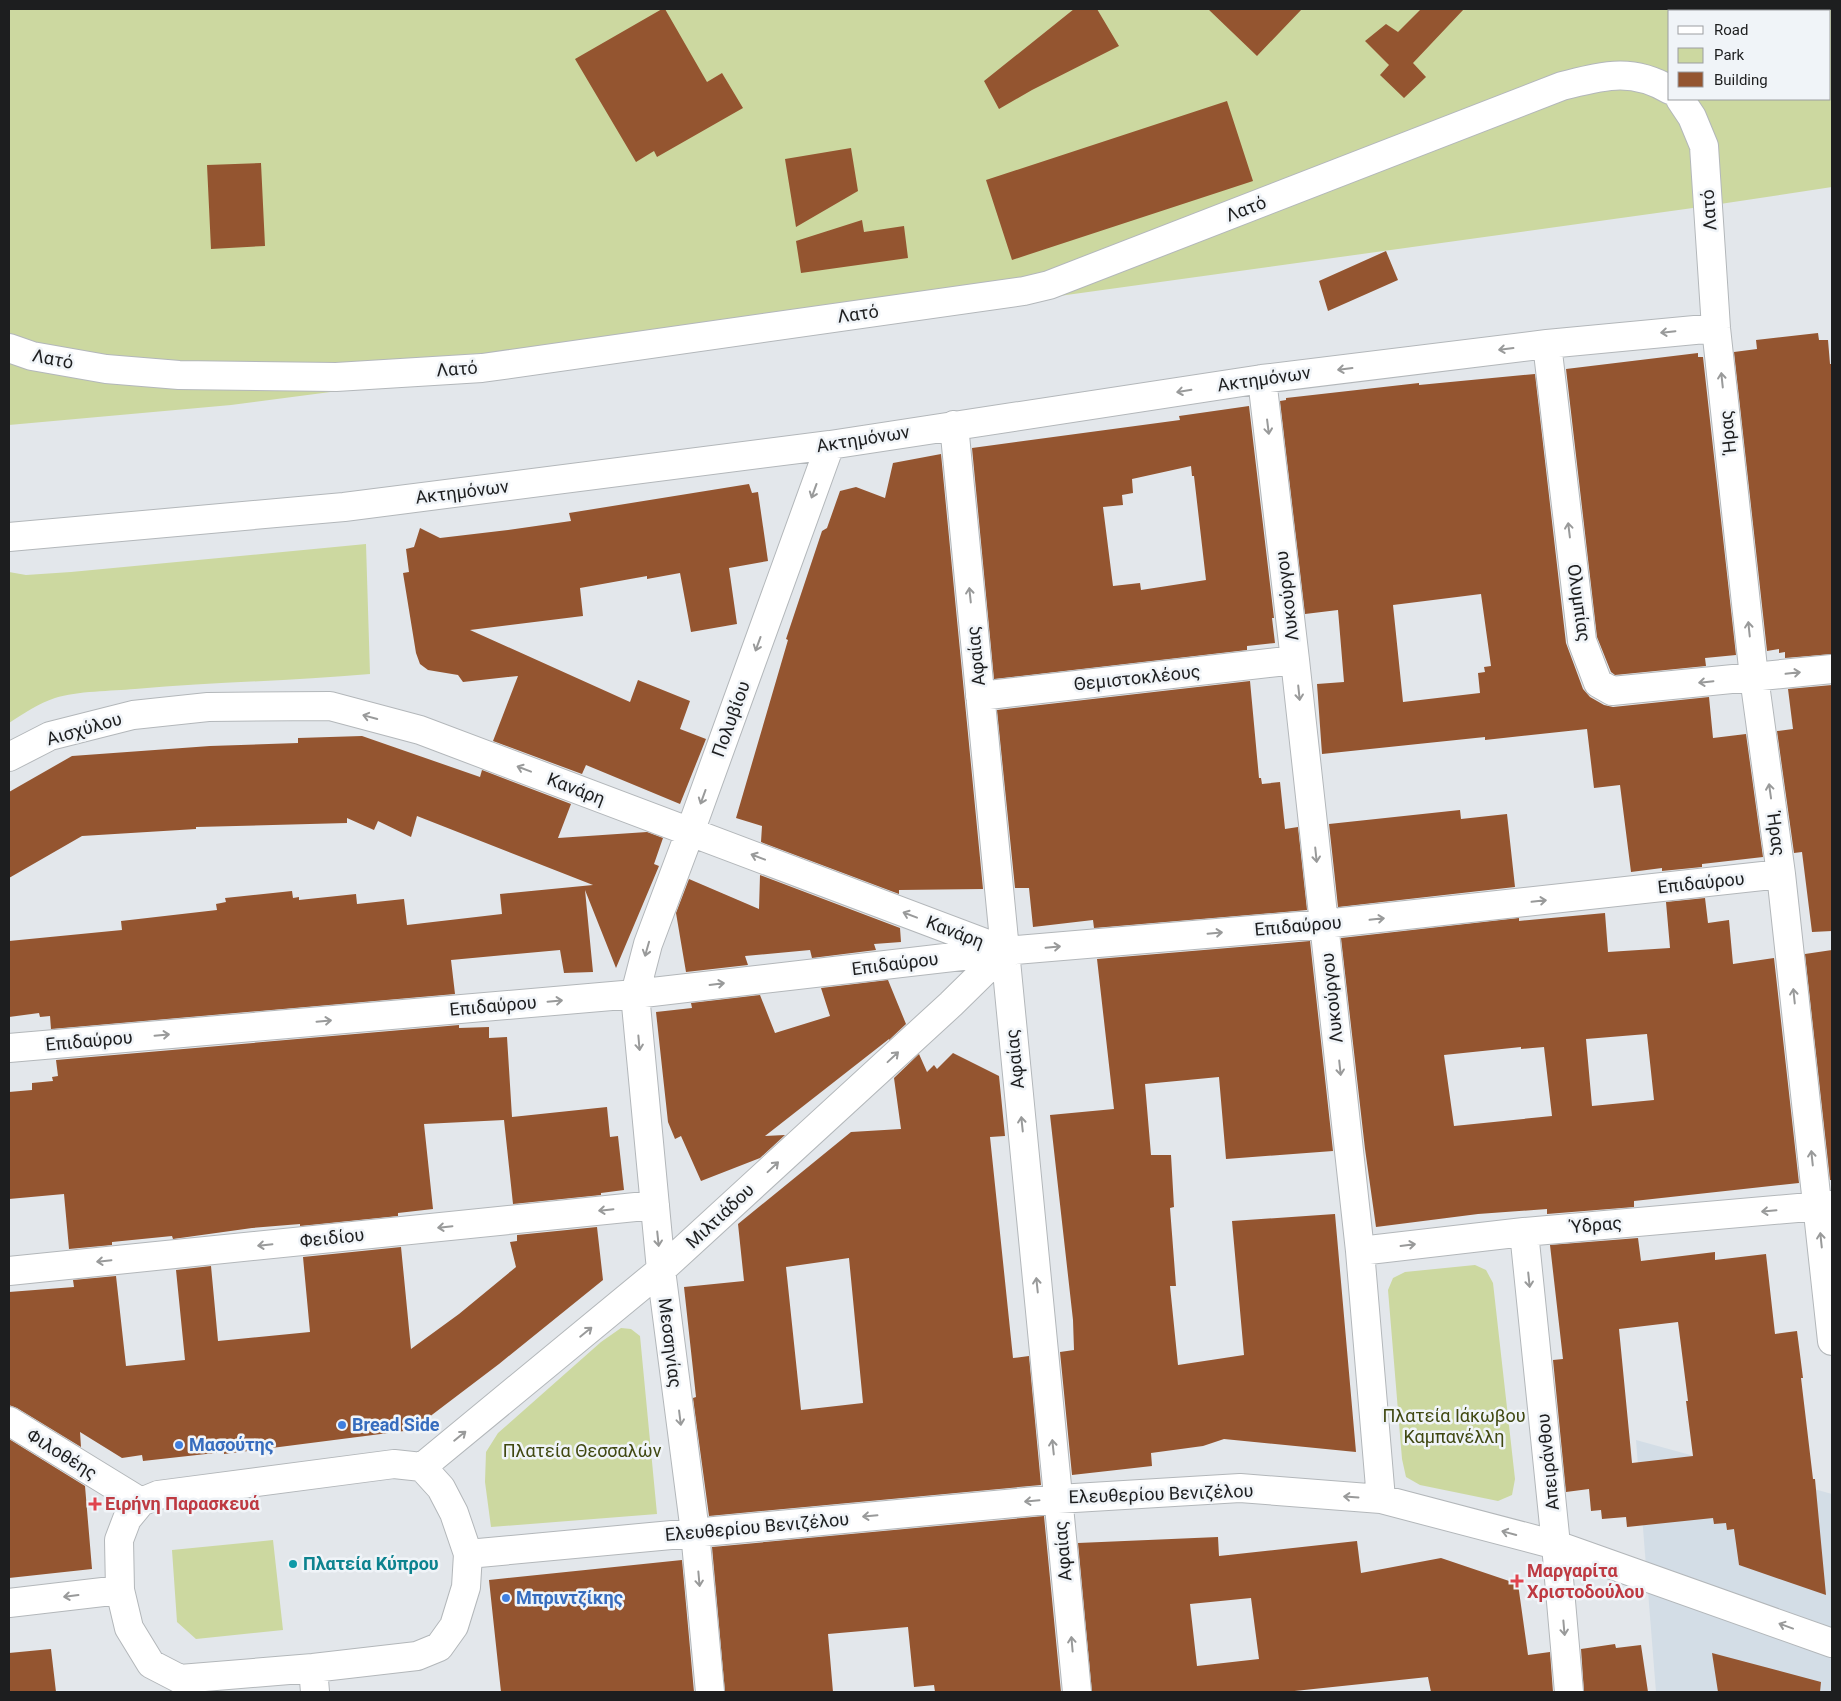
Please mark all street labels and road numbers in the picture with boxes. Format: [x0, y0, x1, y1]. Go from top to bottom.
street label: Λατό [1697, 189, 1720, 231]
street label: Λατό [1223, 191, 1269, 226]
street label: Λατό [836, 300, 880, 327]
street label: Λατό [31, 344, 75, 373]
street label: Λατό [436, 357, 478, 380]
street label: Ακτημόνων [1216, 362, 1312, 395]
street label: Ήρας [1715, 409, 1740, 456]
street label: Ακτημόνων [815, 421, 911, 456]
street label: Ακτημόνων [414, 475, 510, 508]
street label: Λυκούργου [1271, 550, 1302, 642]
street label: Ολυμπίας [1564, 563, 1595, 643]
street label: Αφαίας [962, 625, 989, 687]
street label: Θεμιστοκλέους [1073, 660, 1201, 695]
street label: Πολυβίου [707, 678, 754, 760]
street label: Αισχύλου [44, 708, 124, 749]
street label: Κανάρη [544, 768, 608, 809]
street label: Ήρας [1763, 810, 1790, 857]
street label: Επιδαύρου [1656, 867, 1745, 898]
street label: Κανάρη [923, 911, 987, 952]
street label: Επιδαύρου [1254, 911, 1342, 940]
street label: Επιδαύρου [850, 948, 940, 979]
street label: Λυκούργου [1316, 952, 1347, 1044]
street label: Επιδαύρου [449, 991, 537, 1020]
street label: Επιδαύρου [45, 1026, 133, 1055]
street label: Αφαίας [1001, 1028, 1028, 1090]
street label: Μιλτιάδου [681, 1179, 758, 1252]
street label: Ύδρας [1567, 1212, 1623, 1237]
street label: Φειδίου [299, 1224, 365, 1251]
street label: Μεσσηνίας [655, 1297, 686, 1389]
street label: Απειράνθου [1532, 1412, 1563, 1512]
street label: Φιλοθέης [23, 1424, 101, 1483]
street label: Ελευθερίου Βενιζέλου [1068, 1480, 1254, 1507]
street label: Ελευθερίου Βενιζέλου [664, 1508, 850, 1545]
street label: Αφαίας [1049, 1520, 1076, 1582]

